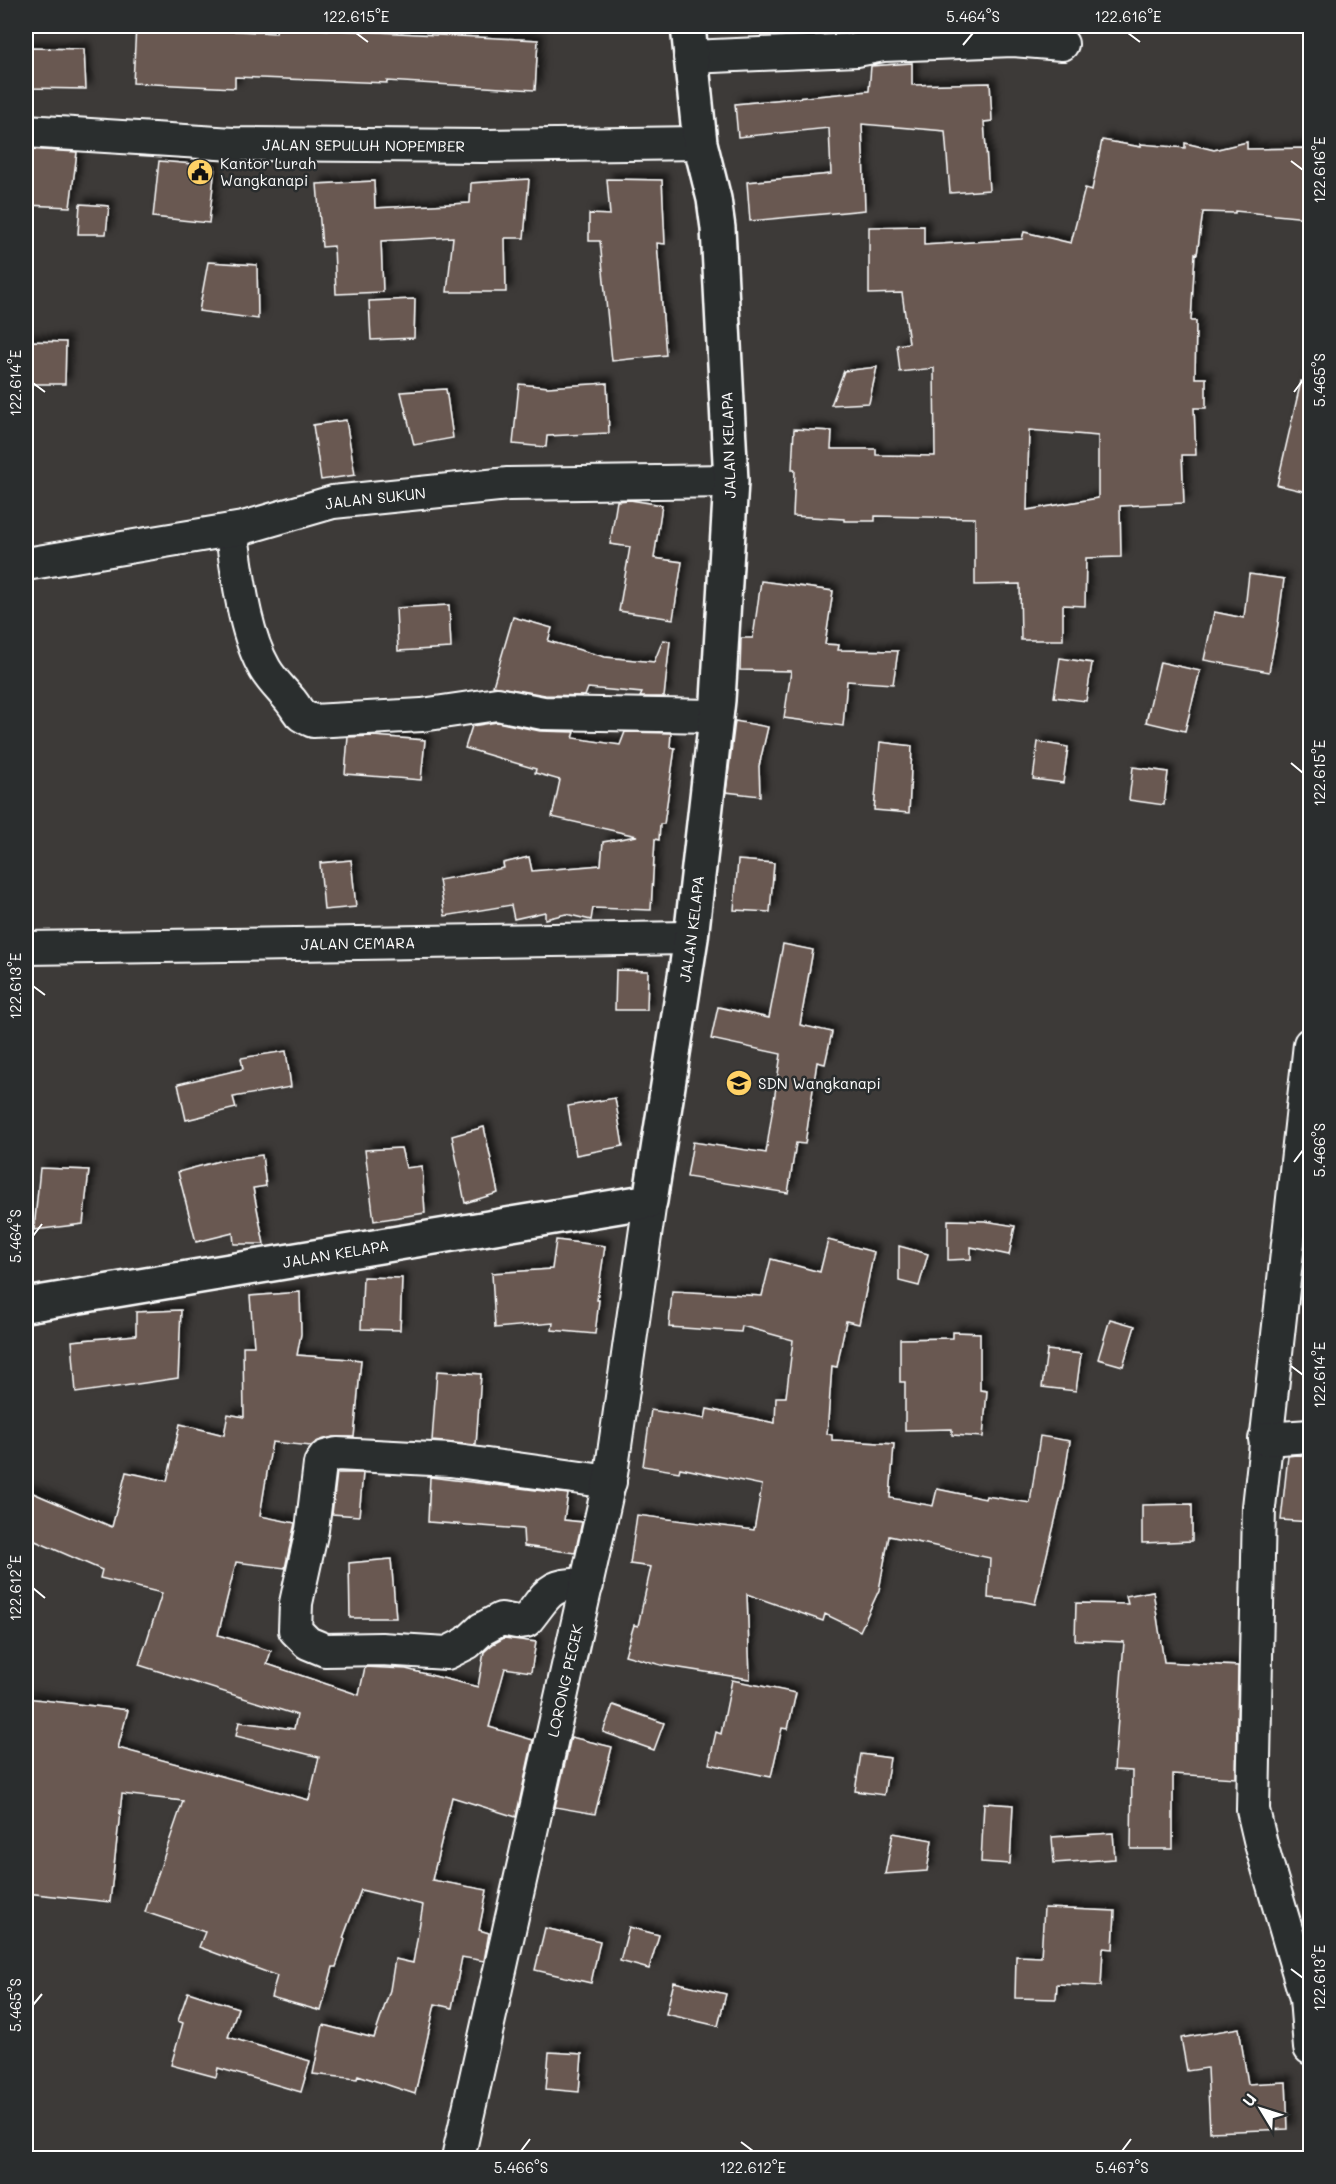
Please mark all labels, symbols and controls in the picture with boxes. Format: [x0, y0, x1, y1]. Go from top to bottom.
text: 122.615°E [323, 6, 390, 26]
text: 5.464°S [946, 6, 1000, 26]
text: 122.616°E [1094, 6, 1162, 26]
street label: JALAN SEPULUH NOPEMBER [262, 134, 465, 156]
text: 122.616°E [1309, 136, 1329, 204]
place label: Kantor Lurah Wangkanapi [220, 153, 316, 190]
public building icon: Kantor Lurah Wangkanapi [185, 157, 215, 187]
text: 122.614°E [5, 349, 25, 416]
text: 5.465°S [1309, 353, 1329, 407]
street label: JALAN KELAPA [716, 391, 740, 499]
street label: JALAN SUKUN [322, 483, 427, 514]
text: 122.615°E [1309, 739, 1329, 806]
street label: JALAN KELAPA [674, 874, 708, 983]
street label: JALAN CEMARA [301, 932, 415, 954]
text: 122.613°E [5, 952, 25, 1019]
school or university icon: SDN Wangkanapi [724, 1068, 754, 1098]
place label: SDN Wangkanapi [758, 1073, 881, 1093]
text: 5.466°S [1309, 1123, 1329, 1177]
text: 5.464°S [5, 1209, 25, 1263]
street label: JALAN KELAPA [281, 1235, 390, 1272]
text: 122.614°E [1309, 1341, 1329, 1408]
text: 122.612°E [5, 1554, 25, 1621]
street label: LORONG PECEK [542, 1623, 587, 1739]
text: 122.613°E [1309, 1944, 1329, 2011]
text: 5.465°S [5, 1978, 25, 2032]
north arrow [1231, 2079, 1291, 2139]
text: U [1237, 2089, 1261, 2110]
text: 5.466°S [494, 2157, 548, 2177]
text: 122.612°E [720, 2157, 787, 2177]
text: 5.467°S [1095, 2157, 1149, 2177]

